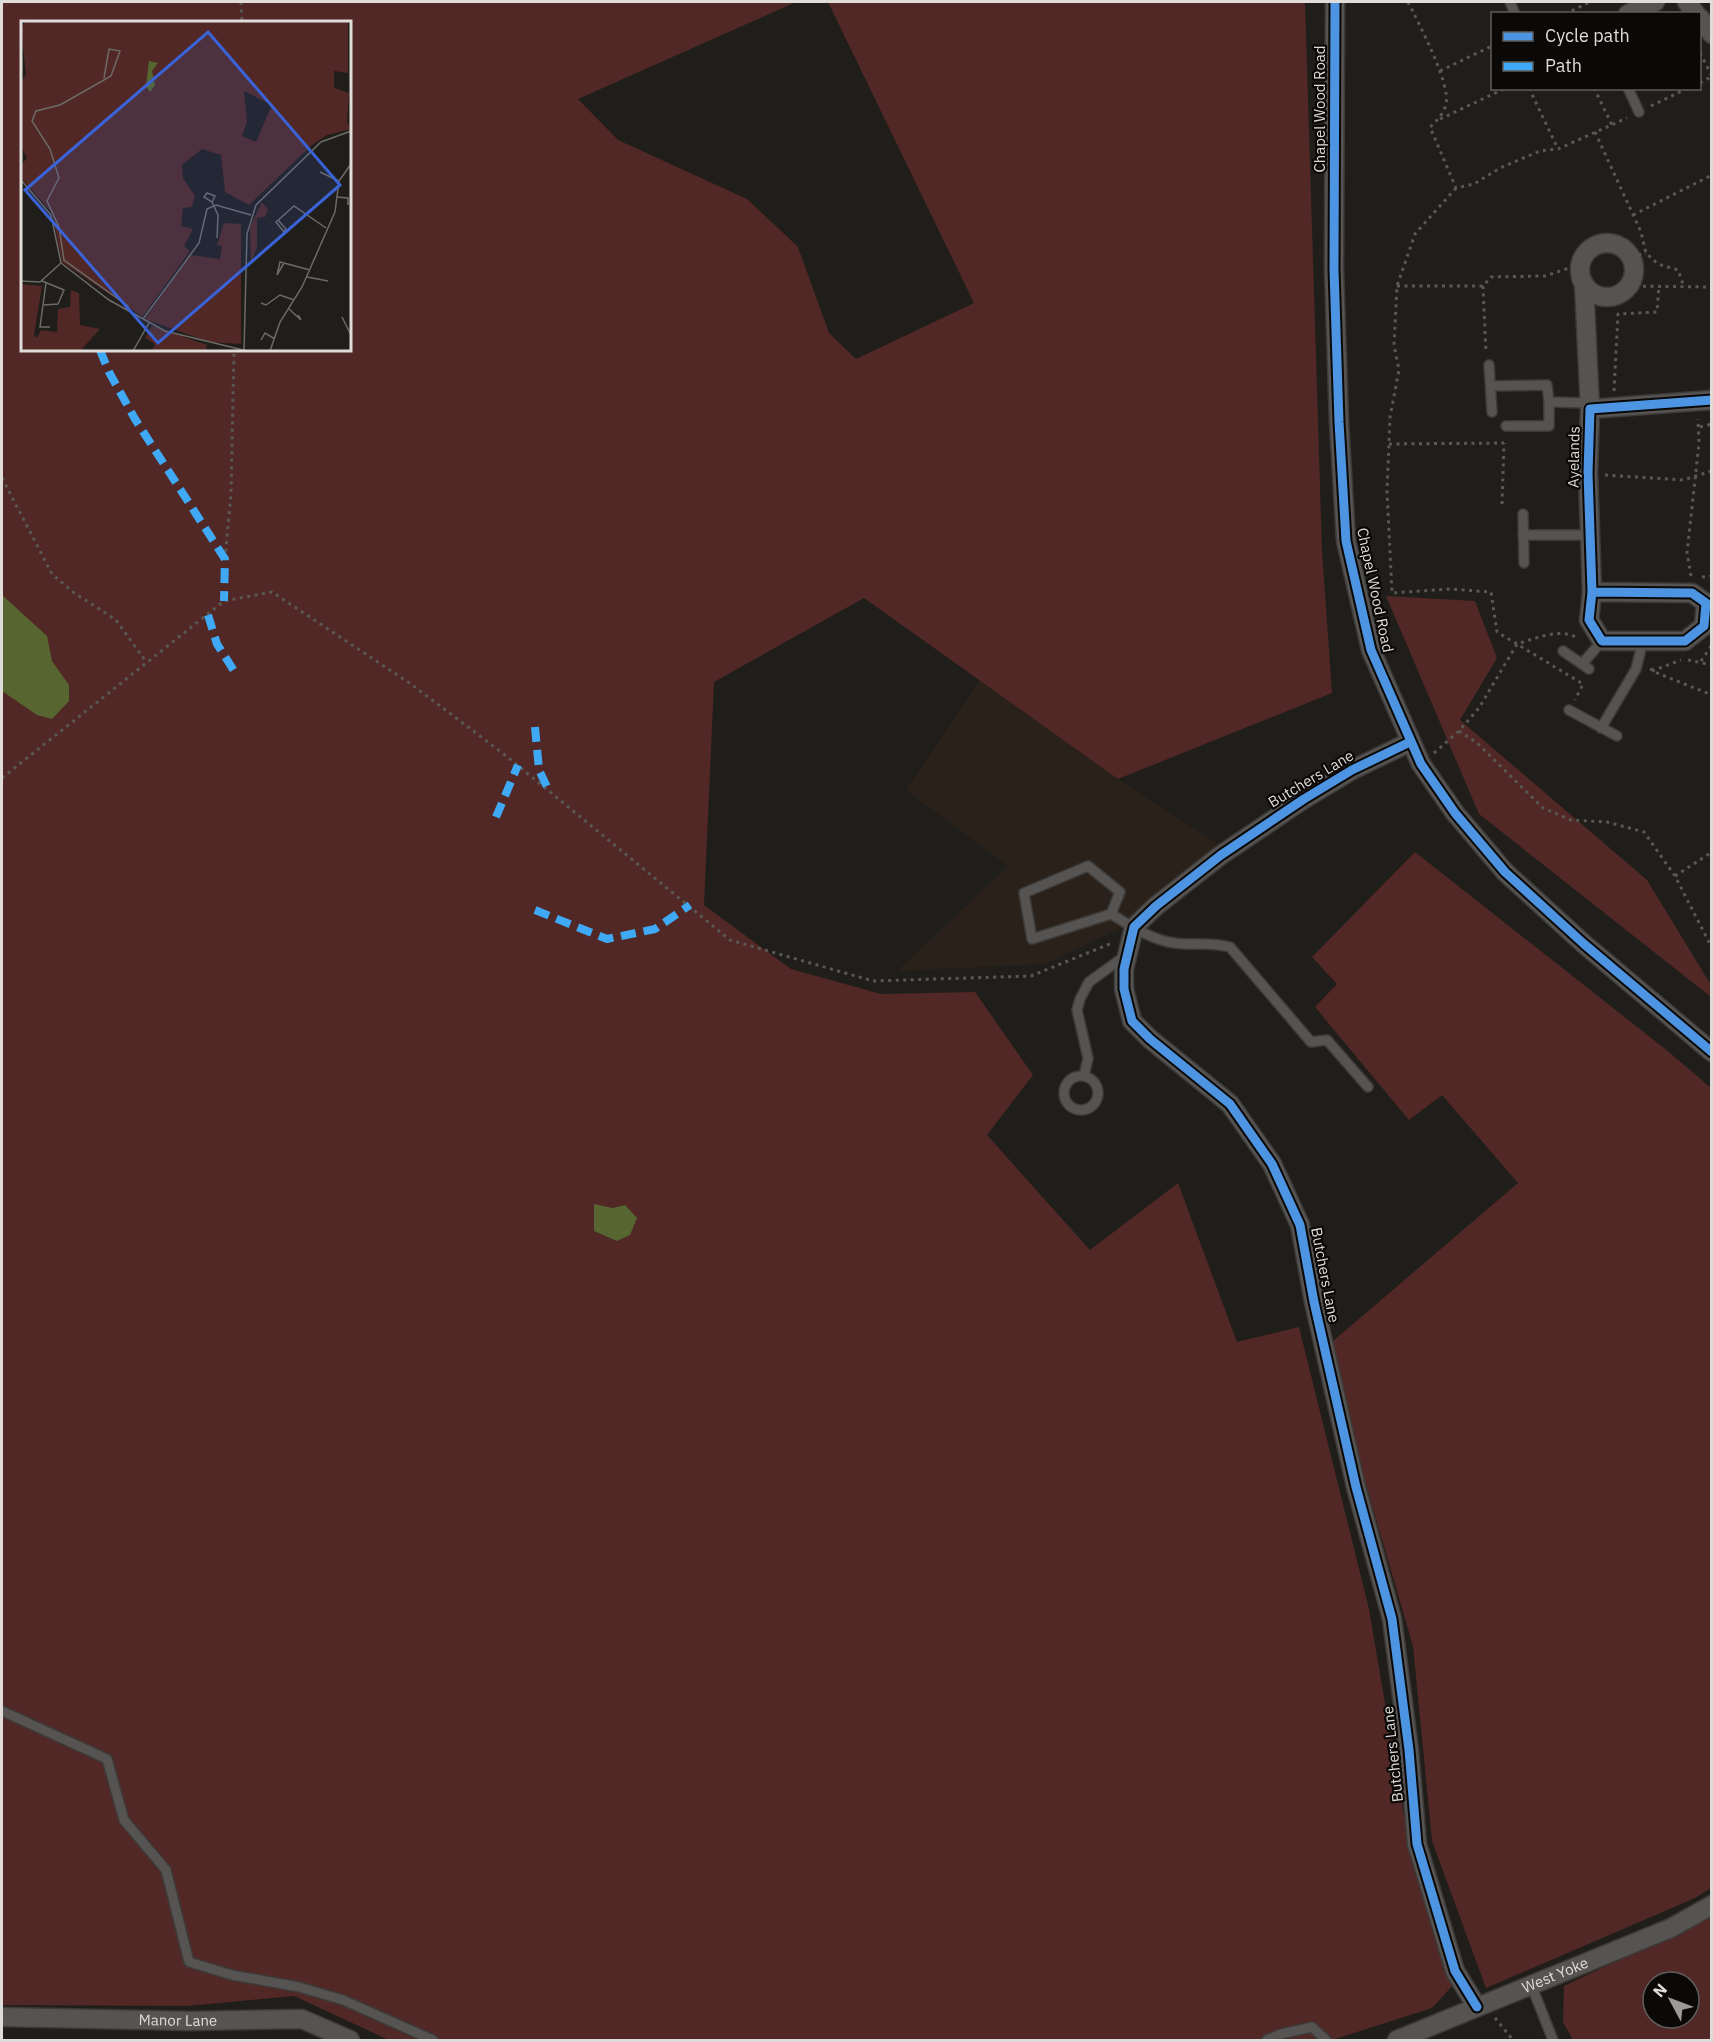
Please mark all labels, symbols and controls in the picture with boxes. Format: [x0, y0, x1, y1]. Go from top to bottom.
legend [1491, 12, 1701, 90]
inset map [21, 21, 351, 351]
text: Cycle path [1545, 24, 1630, 47]
street label: Chapel Wood Road [1310, 45, 1329, 173]
text: Path [1545, 54, 1582, 77]
street label: Ayelands [1563, 426, 1584, 488]
street label: Chapel Wood Road [1353, 526, 1398, 654]
street label: Butchers Lane [1265, 746, 1357, 812]
street label: Butchers Lane [1307, 1226, 1344, 1324]
street label: Butchers Lane [1378, 1705, 1407, 1803]
street label: West Yoke [1519, 1953, 1591, 1997]
north arrow [1641, 1970, 1701, 2030]
text: N [1648, 1979, 1671, 2001]
street label: Manor Lane [139, 2010, 217, 2030]

